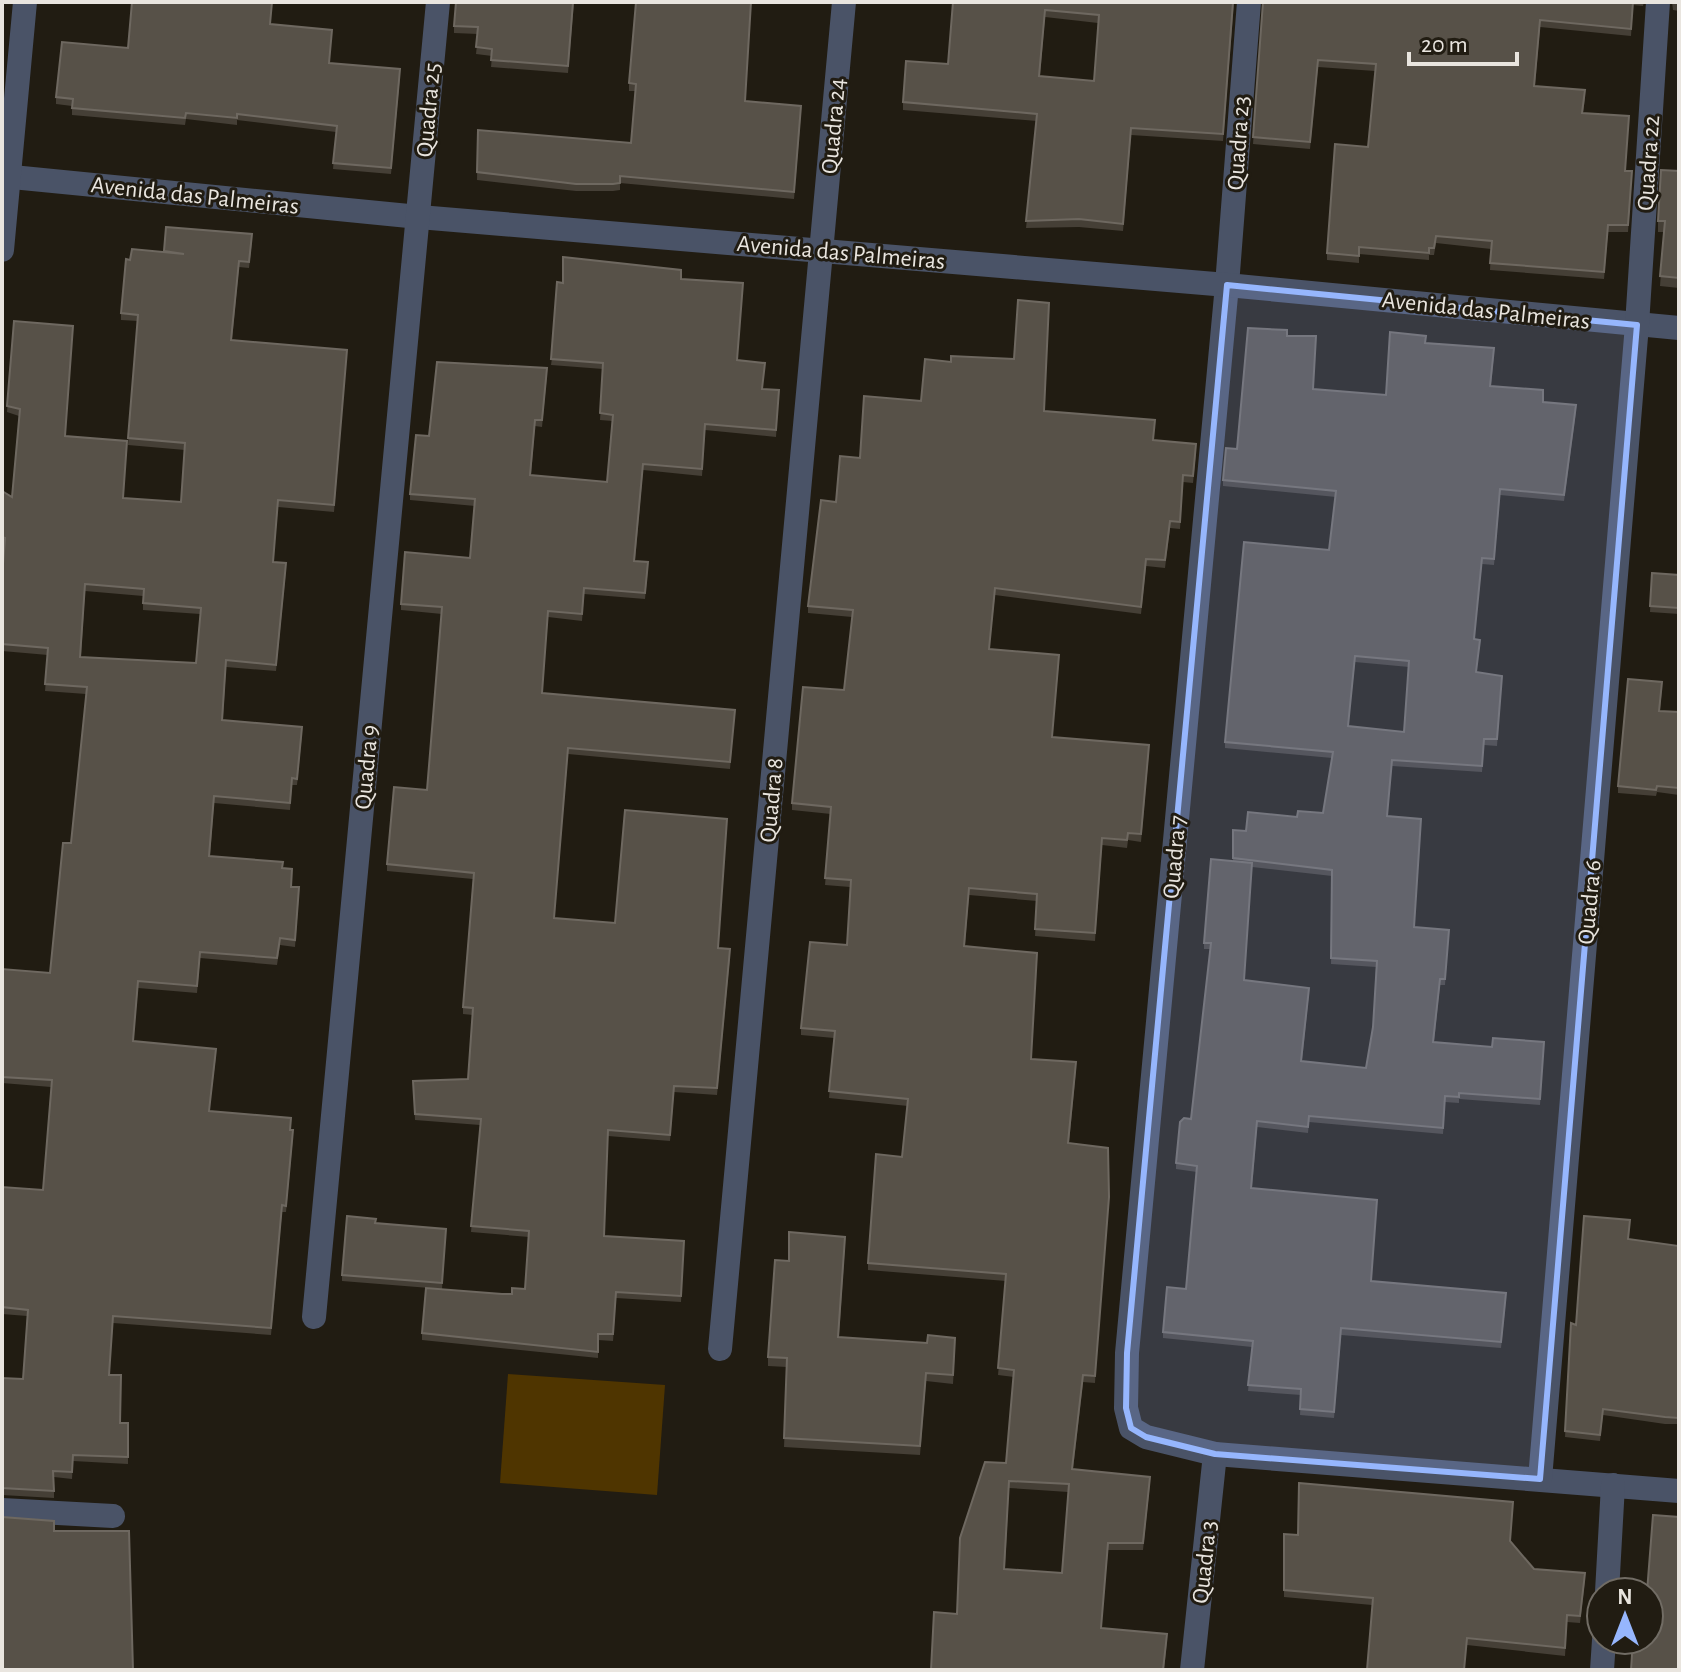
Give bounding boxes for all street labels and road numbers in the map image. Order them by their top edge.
street label: Quadra 25 [413,62,445,158]
street label: Quadra 24 [818,77,850,175]
street label: Quadra 23 [1224,95,1254,191]
street label: Quadra 22 [1634,115,1664,212]
street label: Avenida das Palmeiras [90,173,300,219]
street label: Avenida das Palmeiras [736,232,946,274]
street label: Avenida das Palmeiras [1381,288,1591,334]
street label: Quadra 9 [351,724,383,810]
street label: Quadra 8 [756,757,788,843]
street label: Quadra 7 [1159,814,1191,900]
street label: Quadra 6 [1574,859,1606,945]
street label: Quadra 3 [1189,1519,1221,1605]

